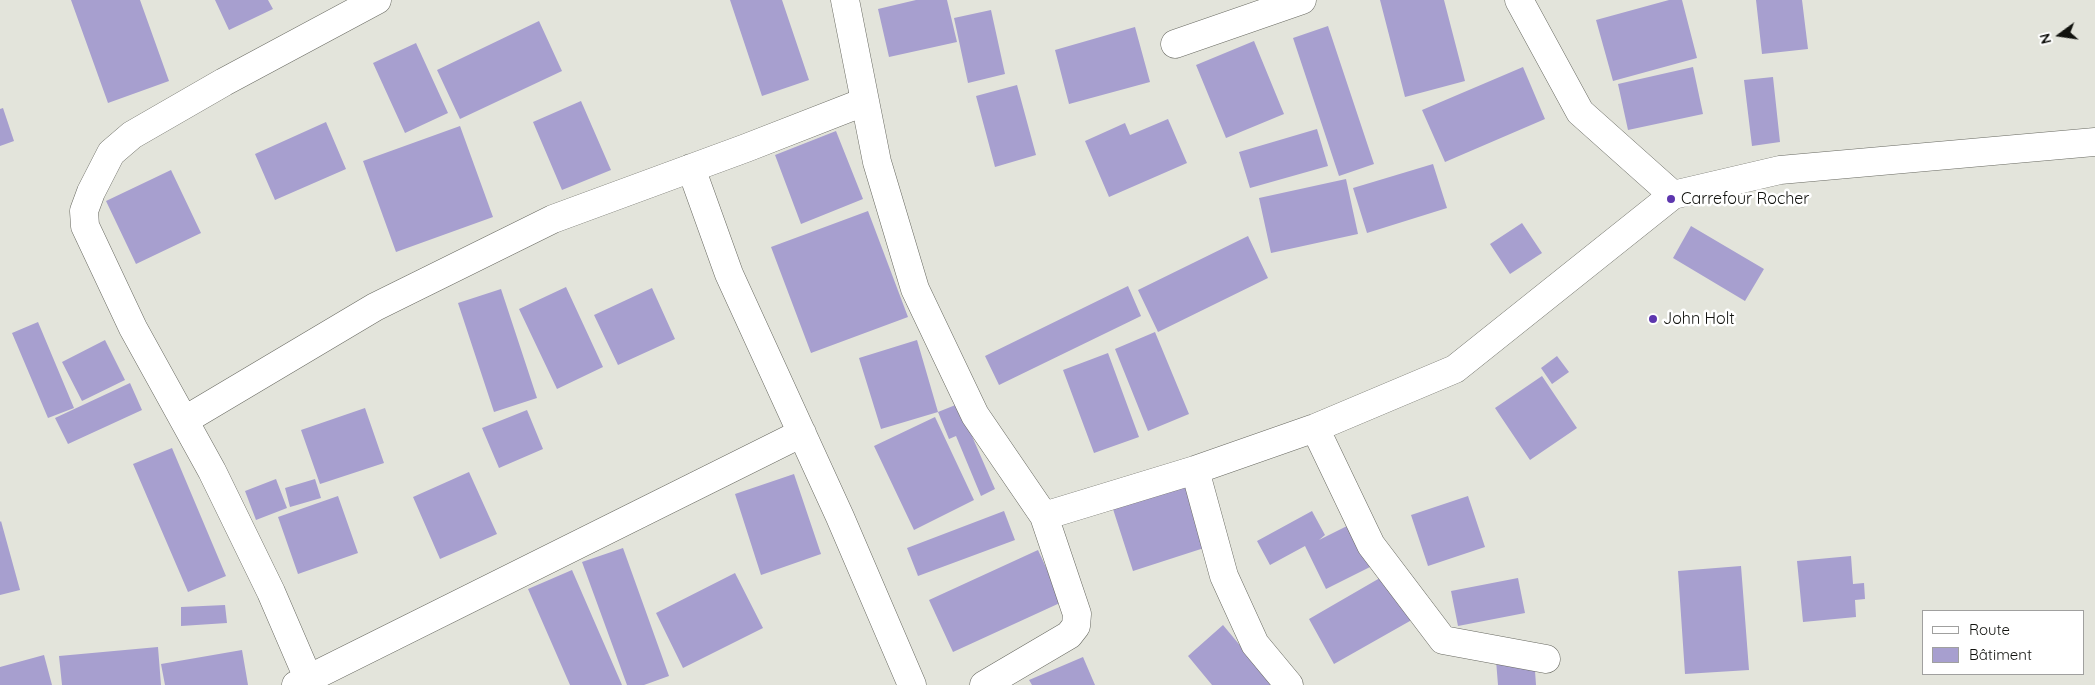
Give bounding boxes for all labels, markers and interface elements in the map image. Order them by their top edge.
north arrow [2035,10,2085,60]
text: N [2035,31,2055,46]
place label: Carrefour Rocher [1681,189,1809,209]
marker: Carrefour Rocher [1665,193,1677,205]
place label: John Holt [1663,309,1735,329]
marker: John Holt [1647,313,1659,325]
legend [1922,610,2085,675]
text: Route [1969,620,2010,639]
text: Bâtiment [1969,645,2032,664]

